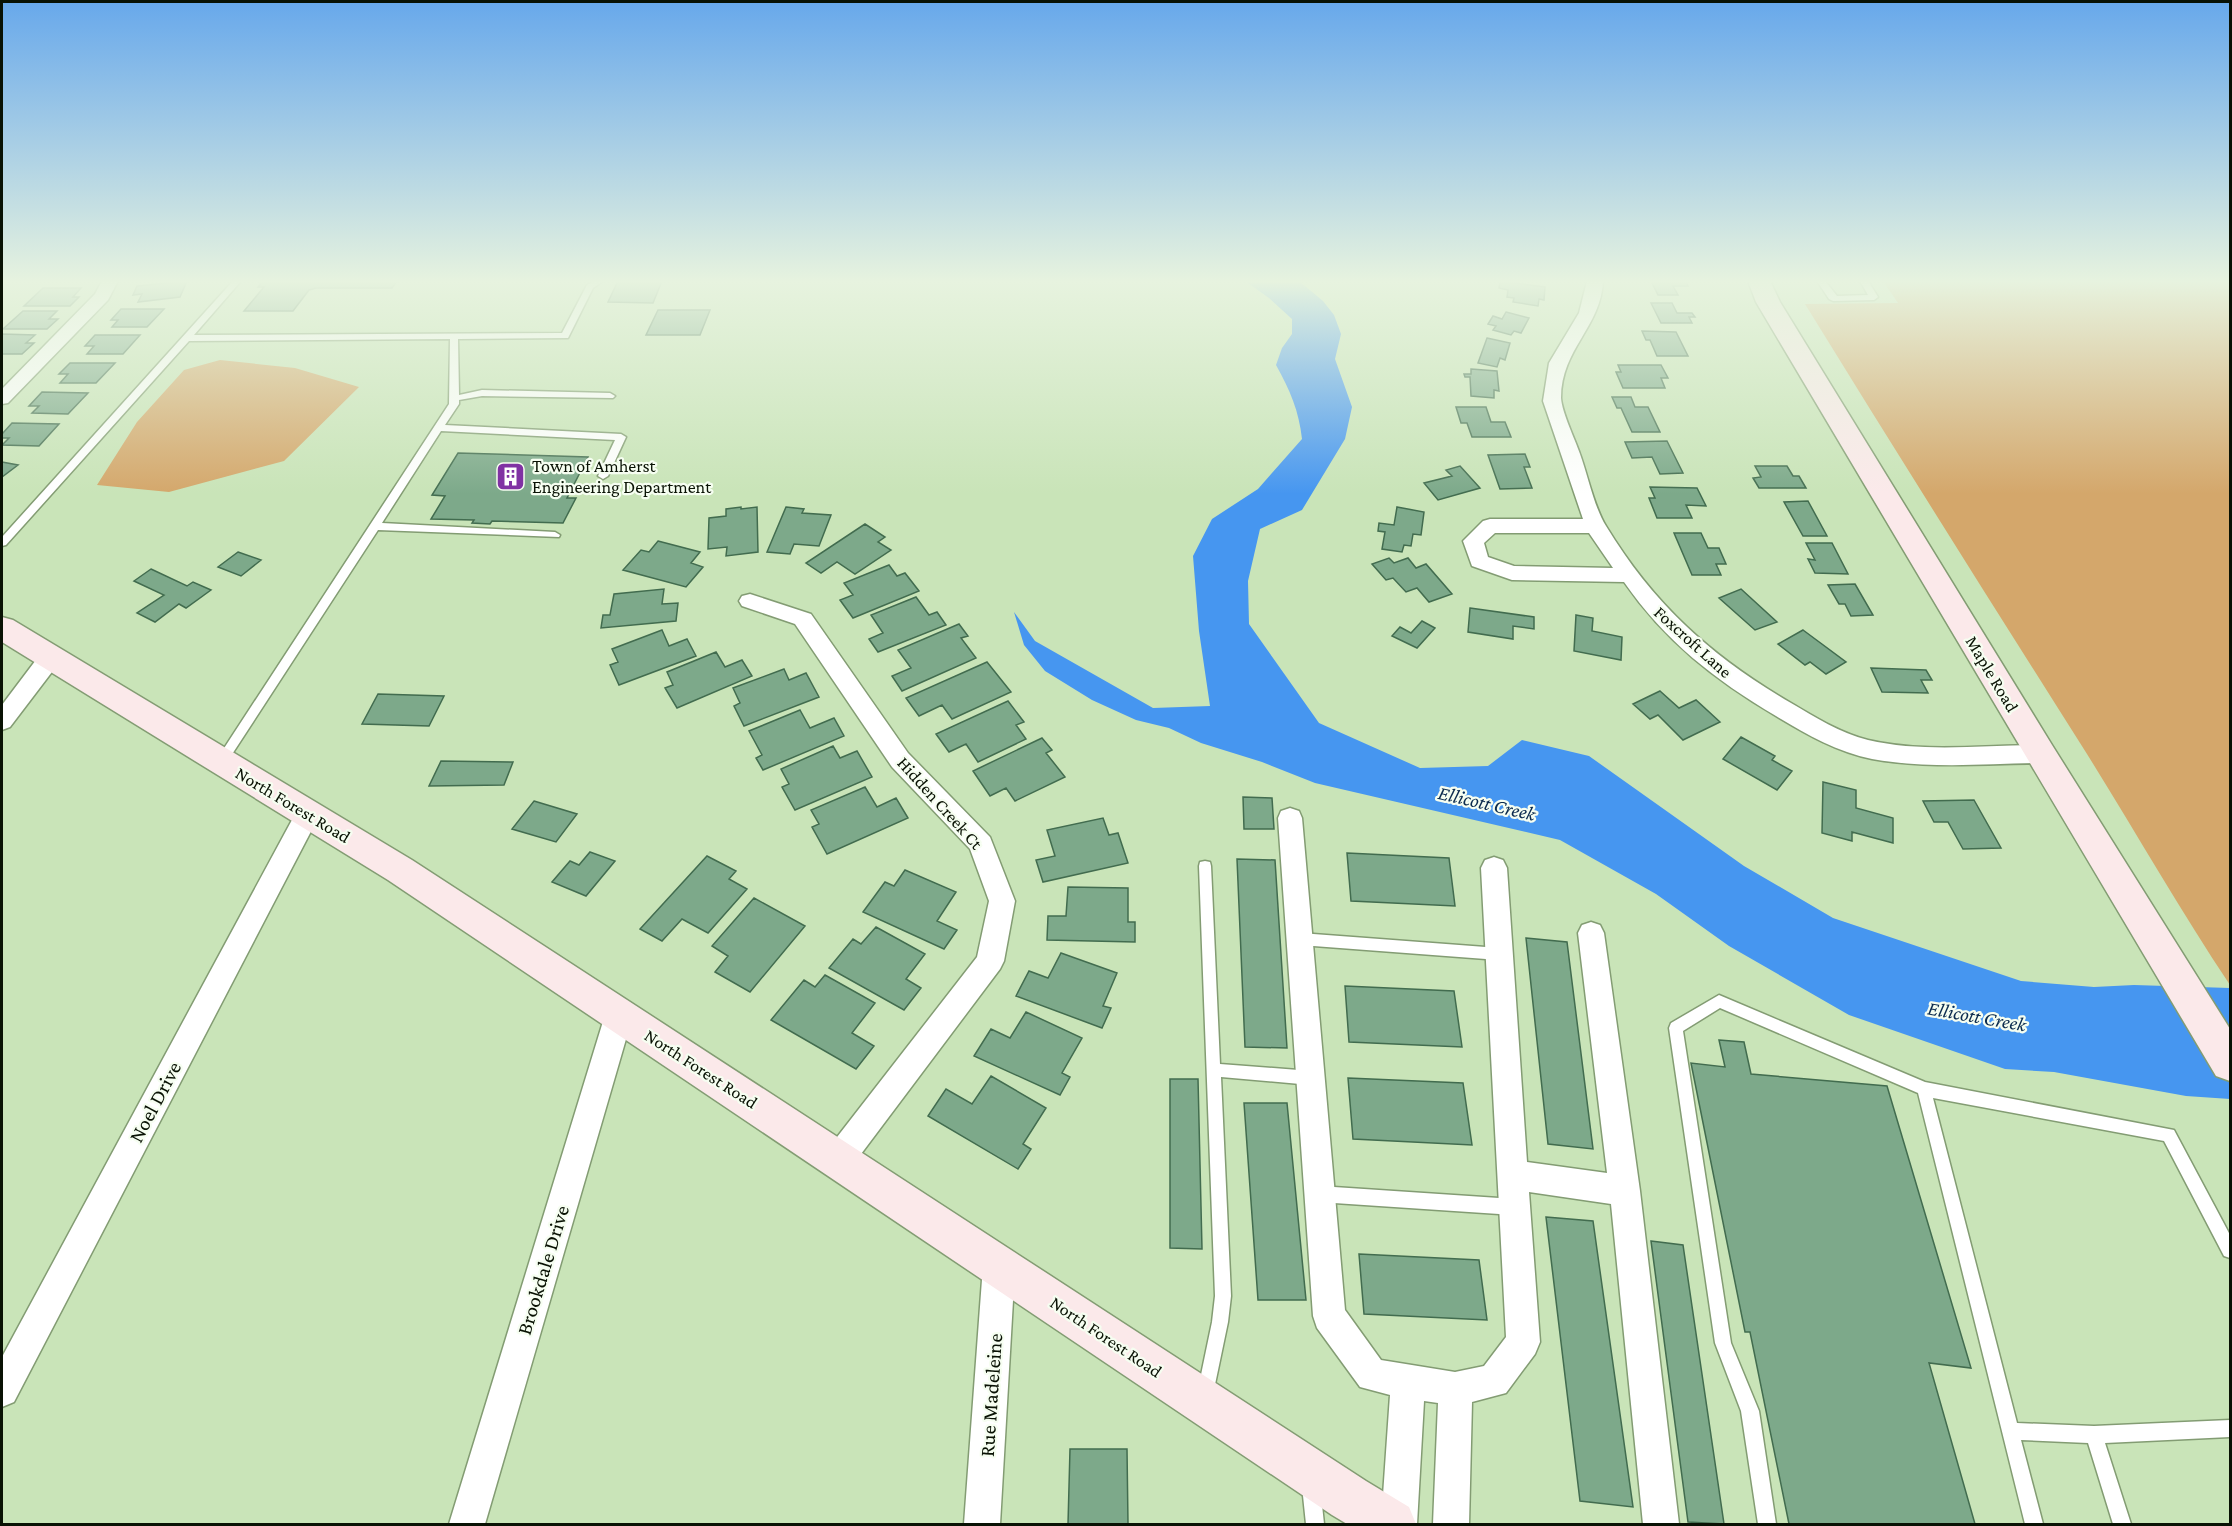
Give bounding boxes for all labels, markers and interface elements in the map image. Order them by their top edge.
place label: Town of Amherst Engineering Department [532,456,712,497]
building icon: Town of Amherst Engineering Department [495,460,527,492]
street label: Foxcroft Lane [1650,602,1736,682]
street label: Maple Road [1961,632,2023,716]
street label: Hidden Creek Ct [893,753,987,854]
street label: North Forest Road [232,763,354,847]
water label: Ellicott Creek [1436,781,1539,825]
water label: Ellicott Creek [1926,997,2029,1036]
street label: North Forest Road [641,1025,762,1113]
street label: Noel Drive [124,1057,186,1147]
street label: Brookdale Drive [512,1202,574,1338]
street label: North Forest Road [1046,1292,1166,1382]
street label: Rue Madeleine [975,1332,1007,1458]

